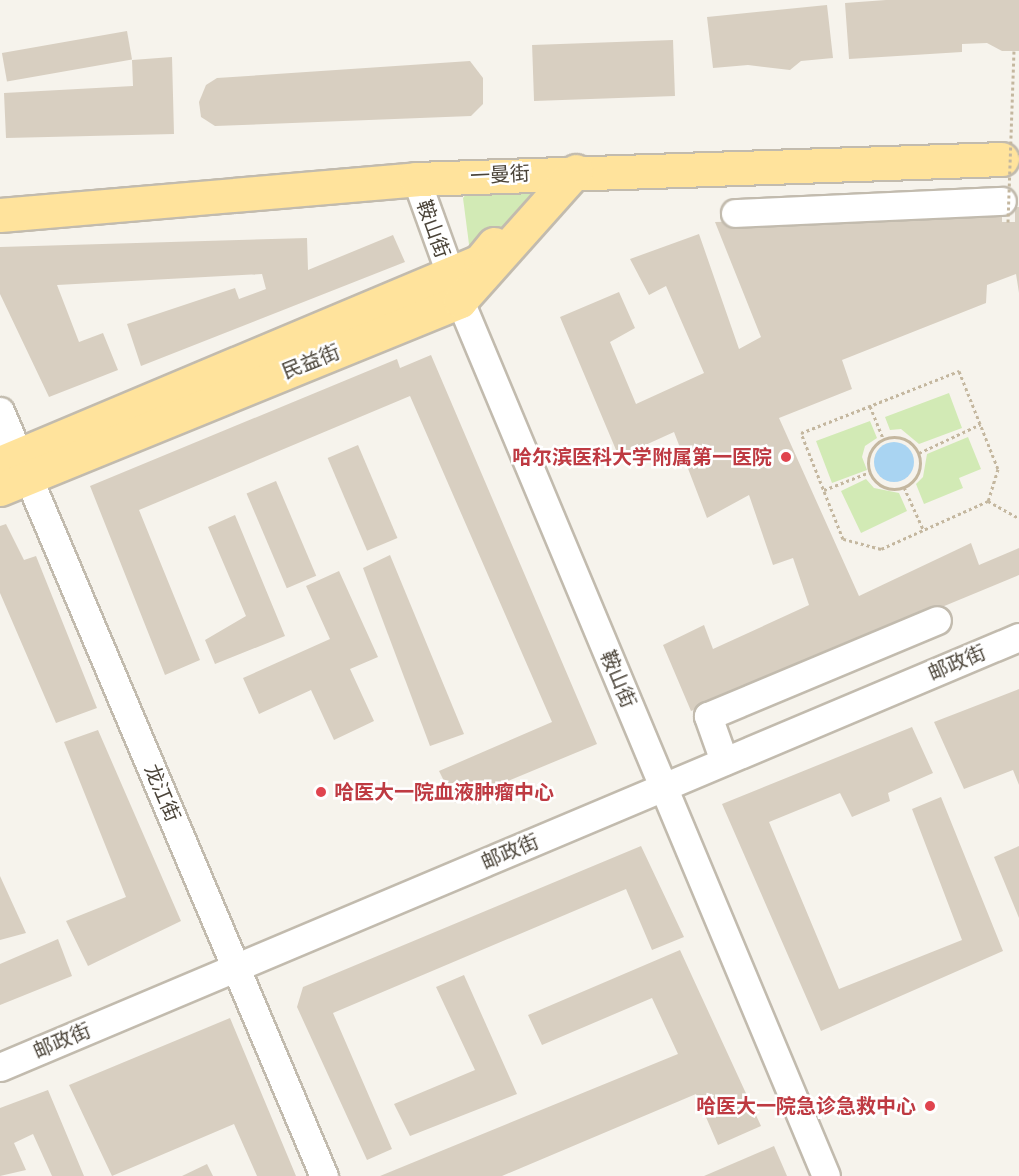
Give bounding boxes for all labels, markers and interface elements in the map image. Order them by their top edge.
street label: 一曼街 [469,161,531,189]
street label: 鞍山街 [411,197,455,261]
street label: 民益街 [279,340,343,384]
place label: 哈尔滨医科大学附属第一医院 [512,445,772,469]
marker: 哈尔滨医科大学附属第一医院 [777,448,795,466]
street label: 邮政街 [925,640,989,686]
street label: 鞍山街 [595,647,641,711]
street label: 龙江街 [139,761,185,825]
place label: 哈医大一院血液肿瘤中心 [334,780,554,804]
marker: 哈医大一院血液肿瘤中心 [312,783,330,801]
street label: 邮政街 [478,829,542,875]
street label: 邮政街 [30,1018,94,1064]
place label: 哈医大一院急诊急救中心 [696,1094,916,1118]
marker: 哈医大一院急诊急救中心 [921,1097,939,1115]

